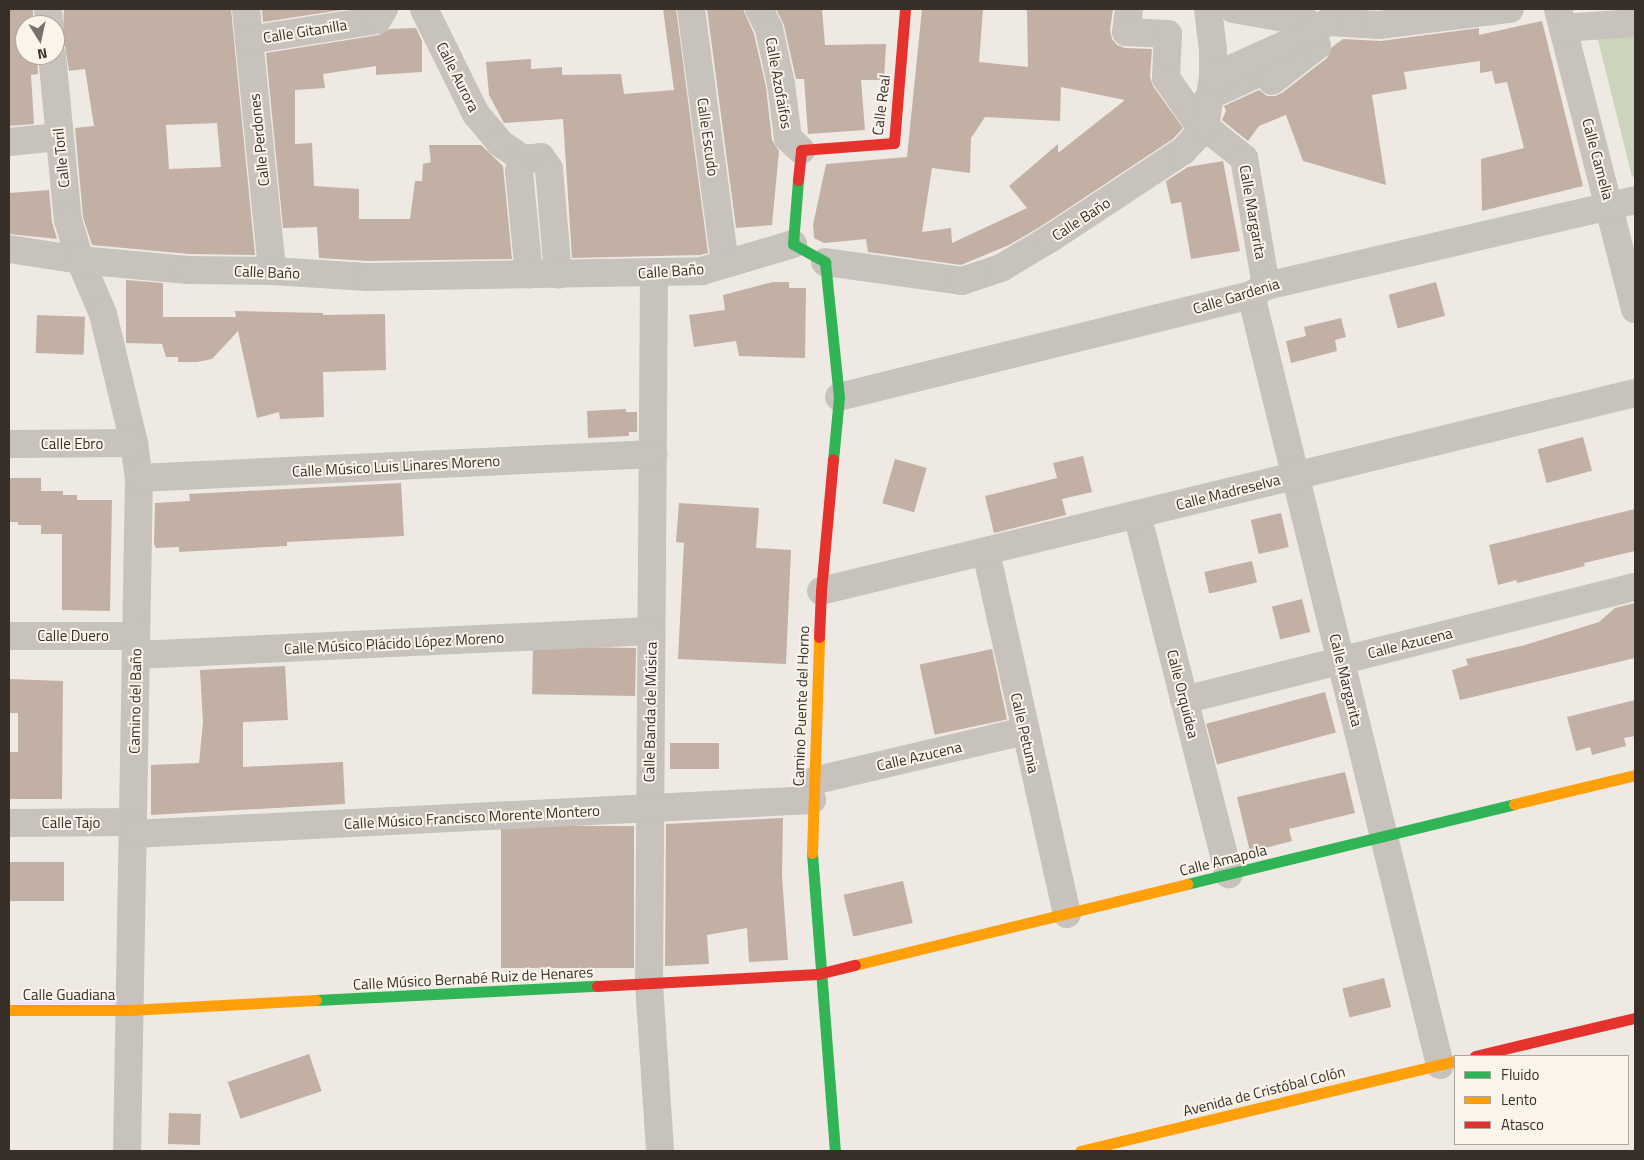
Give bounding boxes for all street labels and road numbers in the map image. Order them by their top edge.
street label: Calle Gitanilla [262,15,348,47]
street label: Calle Azofaifos [762,36,796,130]
street label: Calle Aurora [433,39,483,115]
street label: Calle Real [868,74,894,136]
street label: Calle Perdones [245,93,273,187]
street label: Calle Escudo [694,97,722,177]
street label: Calle Camelia [1578,116,1618,202]
street label: Calle Toril [49,127,73,189]
street label: Calle Margarita [1236,164,1270,260]
street label: Calle Baño [1048,193,1114,245]
street label: Calle Baño [637,260,705,282]
street label: Calle Baño [234,262,300,282]
street label: Calle Gardenia [1191,274,1281,318]
street label: Calle Ebro [41,435,103,453]
street label: Calle Músico Luis Linares Moreno [291,452,501,480]
street label: Calle Madreselva [1174,470,1282,514]
street label: Calle Azucena [1366,624,1454,662]
street label: Camino Puente del Horno [789,625,813,787]
street label: Calle Duero [37,627,109,645]
street label: Calle Músico Plácido López Moreno [283,628,505,658]
street label: Calle Margarita [1326,632,1366,728]
street label: Calle Banda de Música [640,641,660,783]
street label: Camino del Baño [125,648,145,754]
street label: Calle Orquidea [1163,648,1203,740]
street label: Calle Petunia [1007,691,1043,775]
street label: Calle Azucena [875,737,963,775]
street label: Calle Músico Francisco Morente Montero [344,801,600,833]
street label: Calle Tajo [42,814,100,832]
street label: Calle Amapola [1178,840,1268,880]
street label: Calle Músico Bernabé Ruiz de Henares [352,963,594,993]
street label: Calle Guadiana [23,986,115,1004]
street label: Avenida de Cristóbal Colón [1181,1062,1347,1120]

